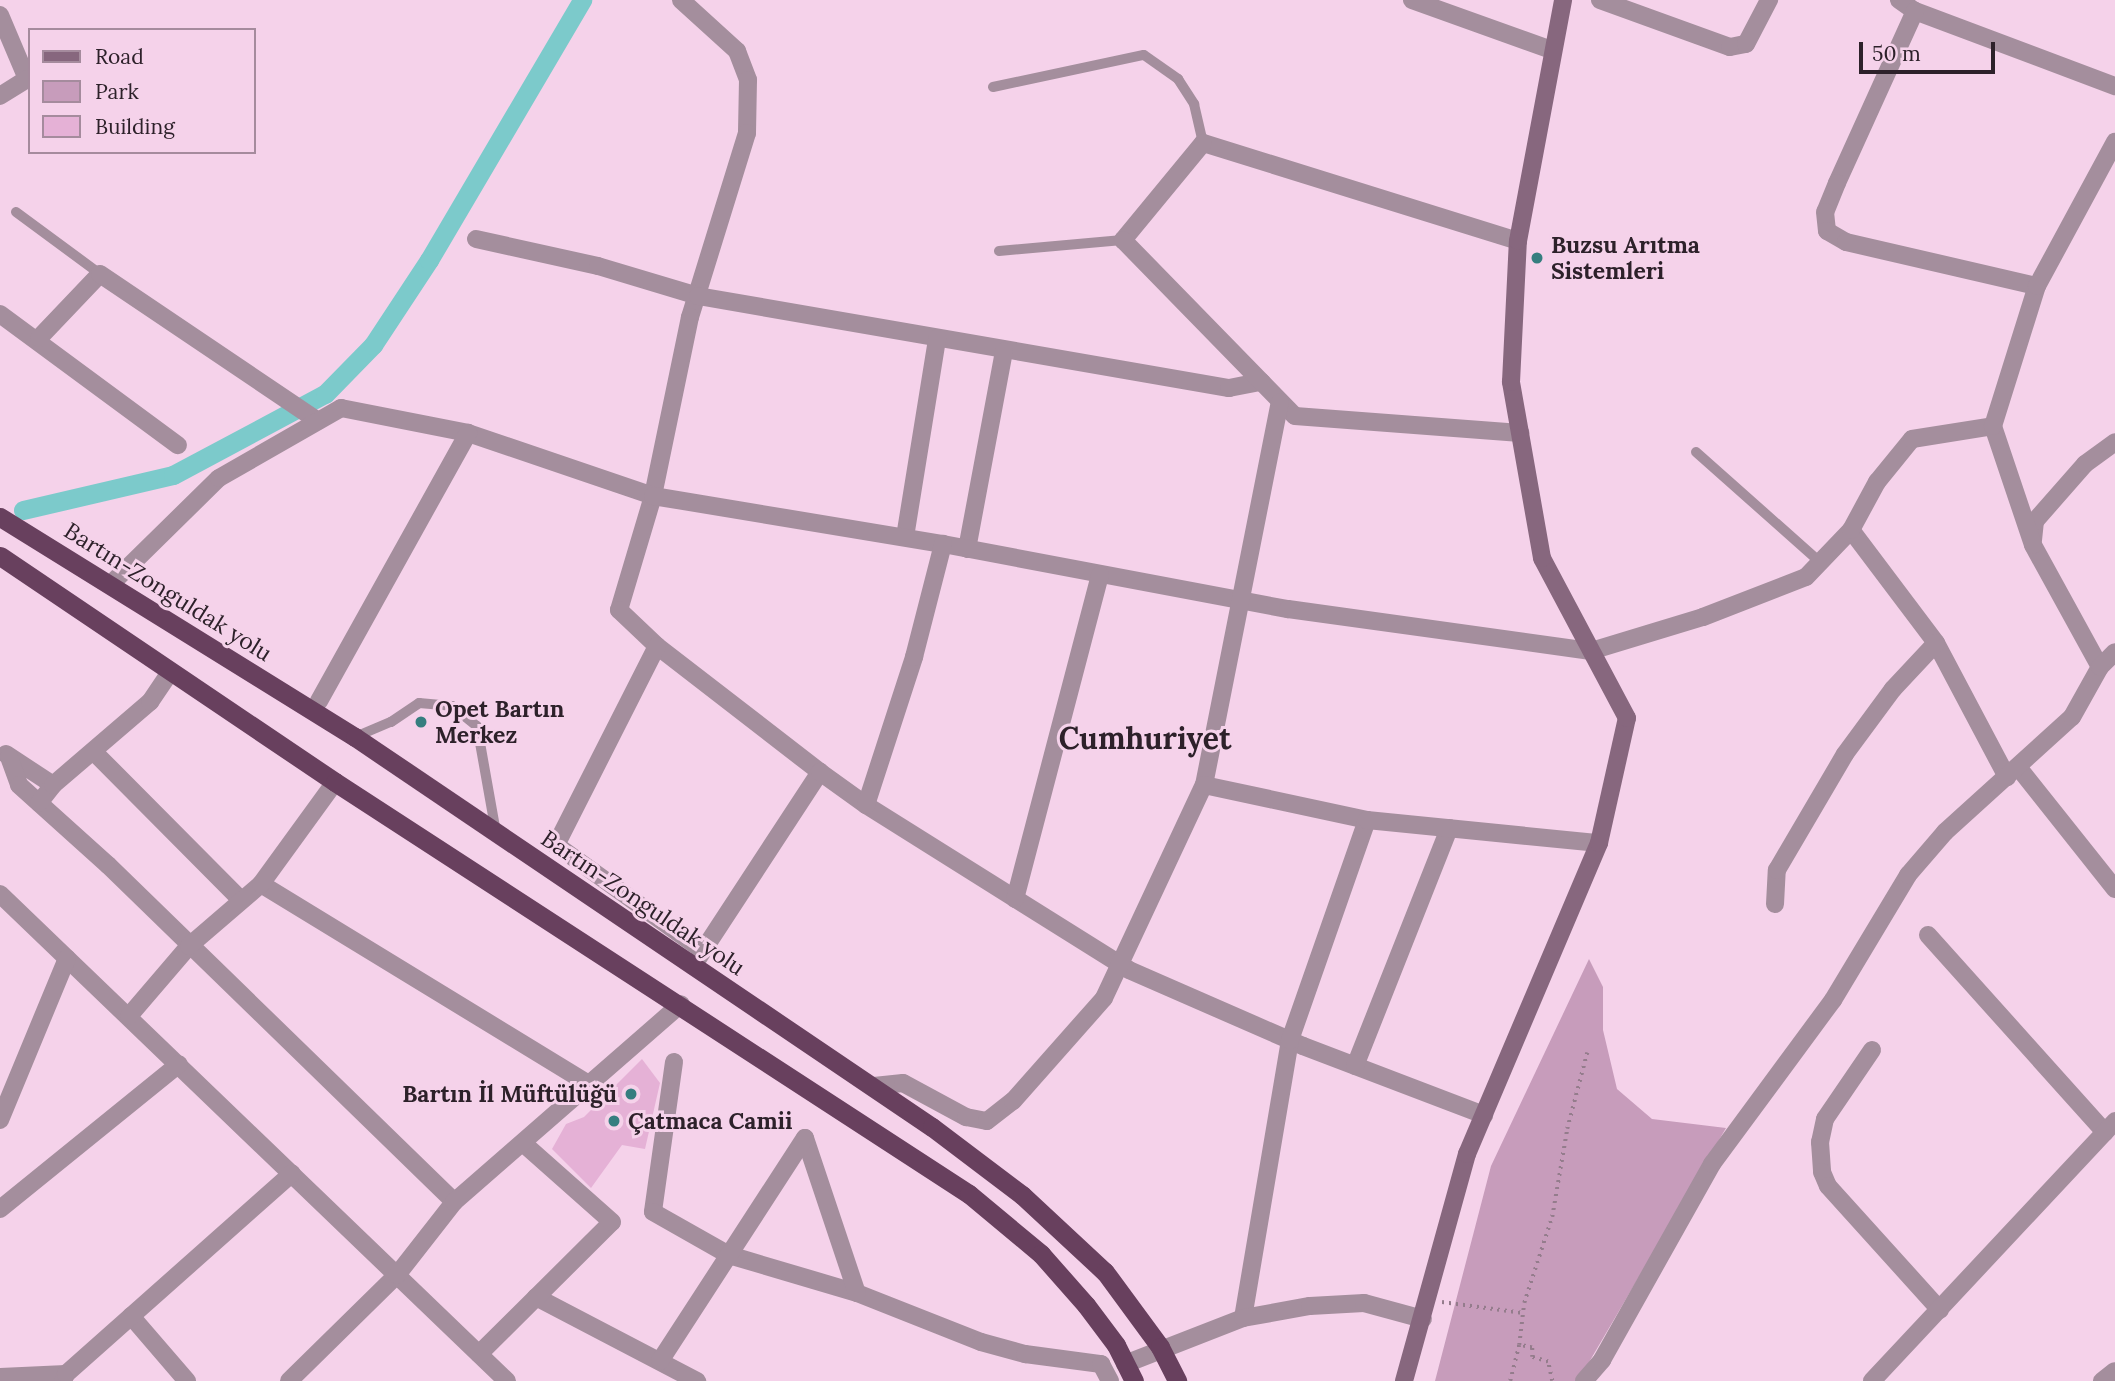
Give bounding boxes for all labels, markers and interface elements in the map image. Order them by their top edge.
legend [28,28,256,154]
scale bar [1863,28,2000,72]
text: 50 m [1872,40,1921,67]
text: Road [95,43,144,70]
text: Park [95,78,139,105]
text: Building [95,113,175,140]
place label: Buzsu Arıtma Sistemleri [1551,231,1700,285]
marker: Buzsu Arıtma Sistemleri [1529,250,1545,266]
street label: Bartın-Zonguldak yolu [59,517,277,667]
place label: Opet Bartın Merkez [435,695,564,749]
marker: Opet Bartın Merkez [413,714,429,730]
district label: Cumhuriyet [1059,720,1231,756]
street label: Bartın-Zonguldak yolu [536,825,750,981]
place label: Bartın İl Müftülüğü [402,1080,617,1108]
marker: Bartın İl Müftülüğü [623,1086,639,1102]
place label: Çatmaca Camii [628,1107,793,1135]
marker: Çatmaca Camii [606,1113,622,1129]

